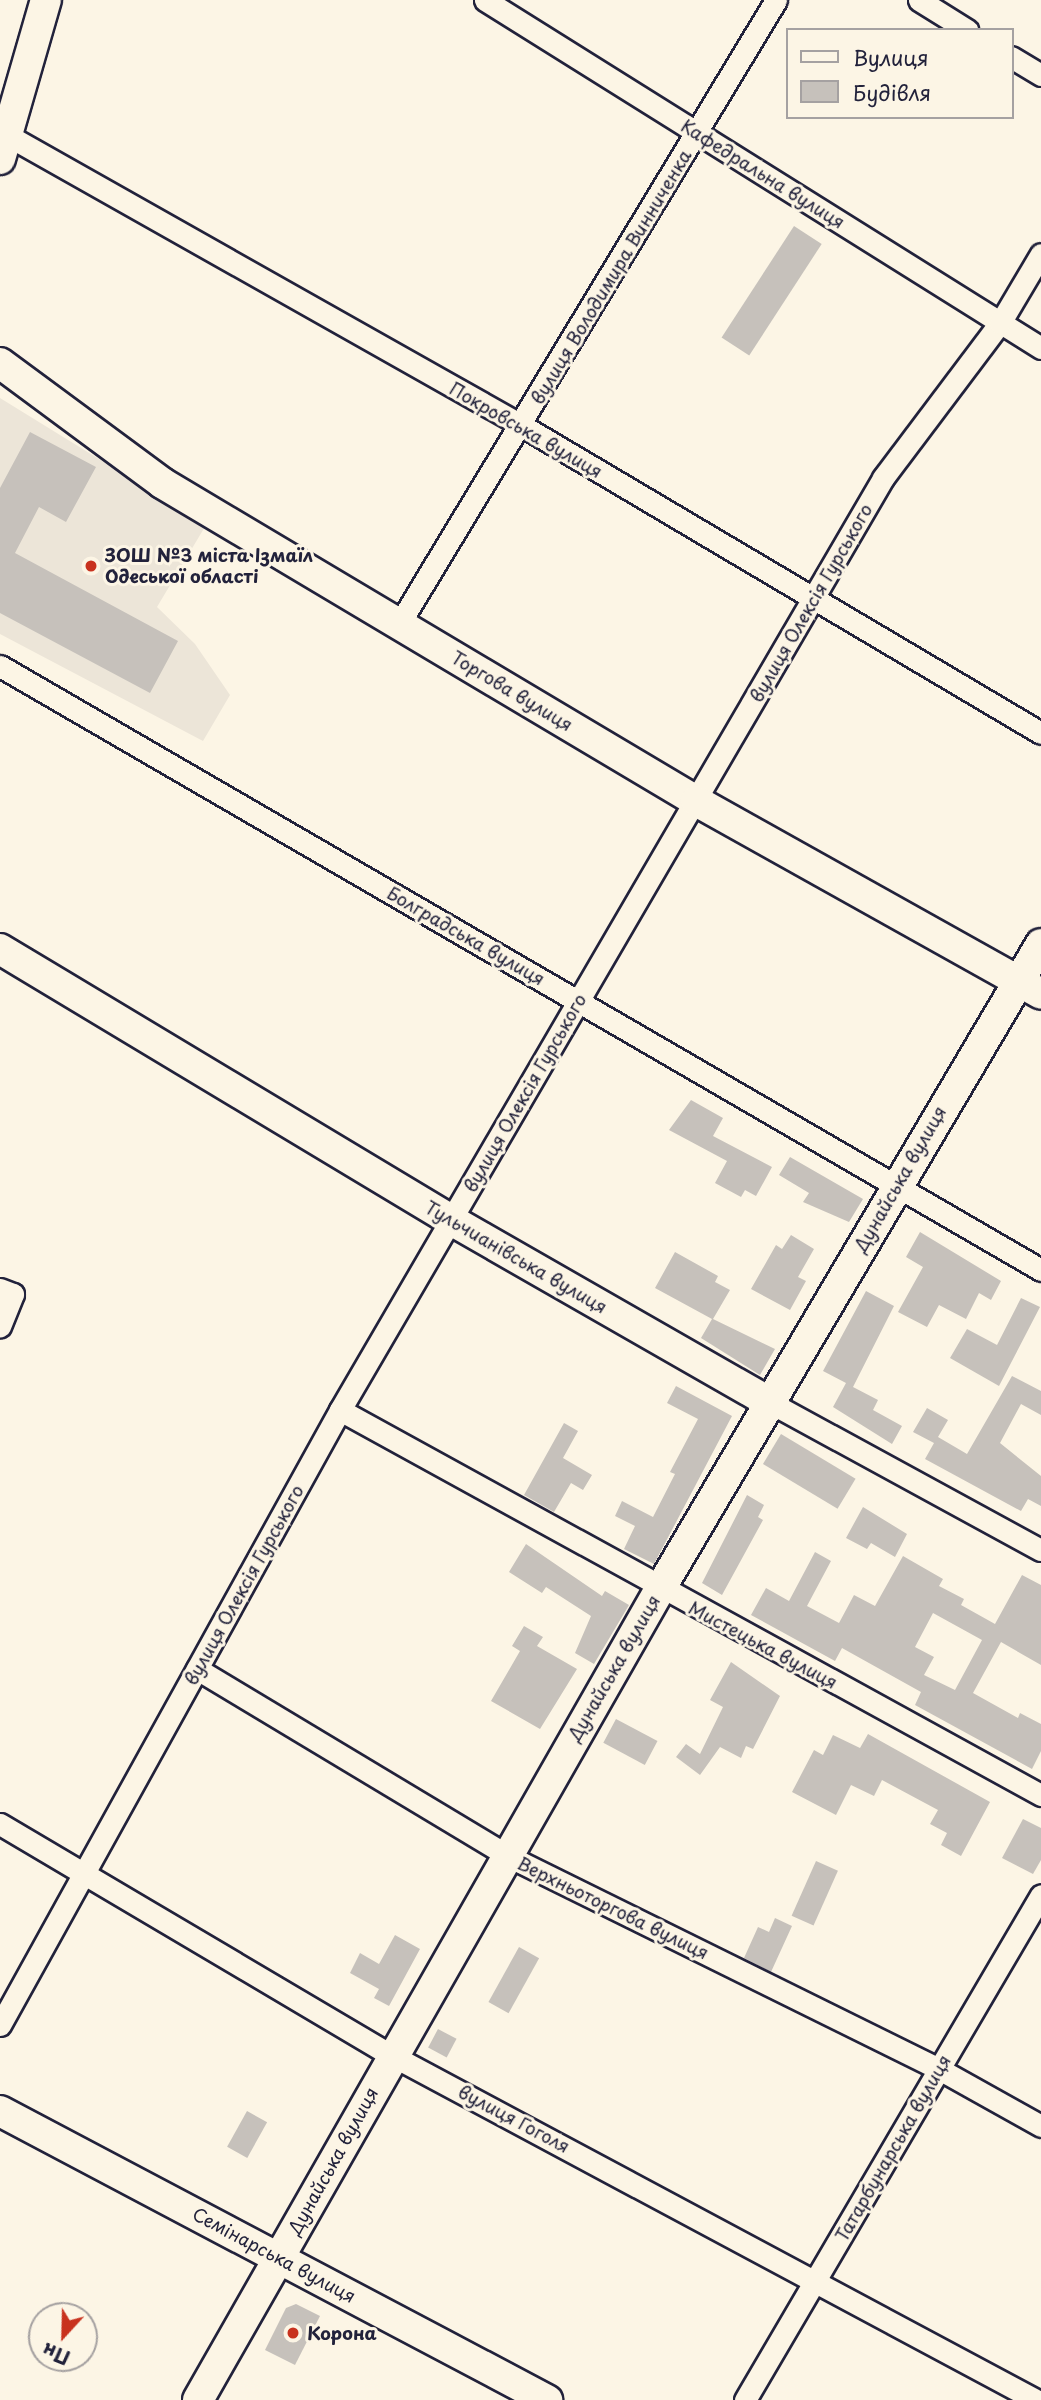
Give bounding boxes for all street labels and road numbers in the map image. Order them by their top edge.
street label: Кафедральна вулиця [677,115,849,233]
street label: вулиця Володимира Винниченка [526,146,696,408]
street label: Покровська вулиця [445,377,607,483]
street label: вулиця Олексія Гурського [745,500,877,706]
street label: Торгова вулиця [447,646,577,736]
street label: Болградська вулиця [383,882,549,990]
street label: вулиця Олексія Гурського [459,990,591,1196]
street label: Дунайська вулиця [849,1102,951,1256]
street label: Тульчианівська вулиця [421,1196,611,1318]
street label: вулиця Олексія Гурського [180,1481,308,1689]
street label: Дунайська вулиця [563,1591,665,1745]
street label: Мистецька вулиця [685,1596,841,1694]
street label: Верхньоторгова вулиця [514,1852,712,1964]
street label: Татарбунарська вулиця [831,2051,955,2245]
street label: вулиця Гоголя [454,2080,574,2158]
street label: Дунайська вулиця [283,2083,383,2239]
street label: Семінарська вулиця [188,2203,360,2307]

